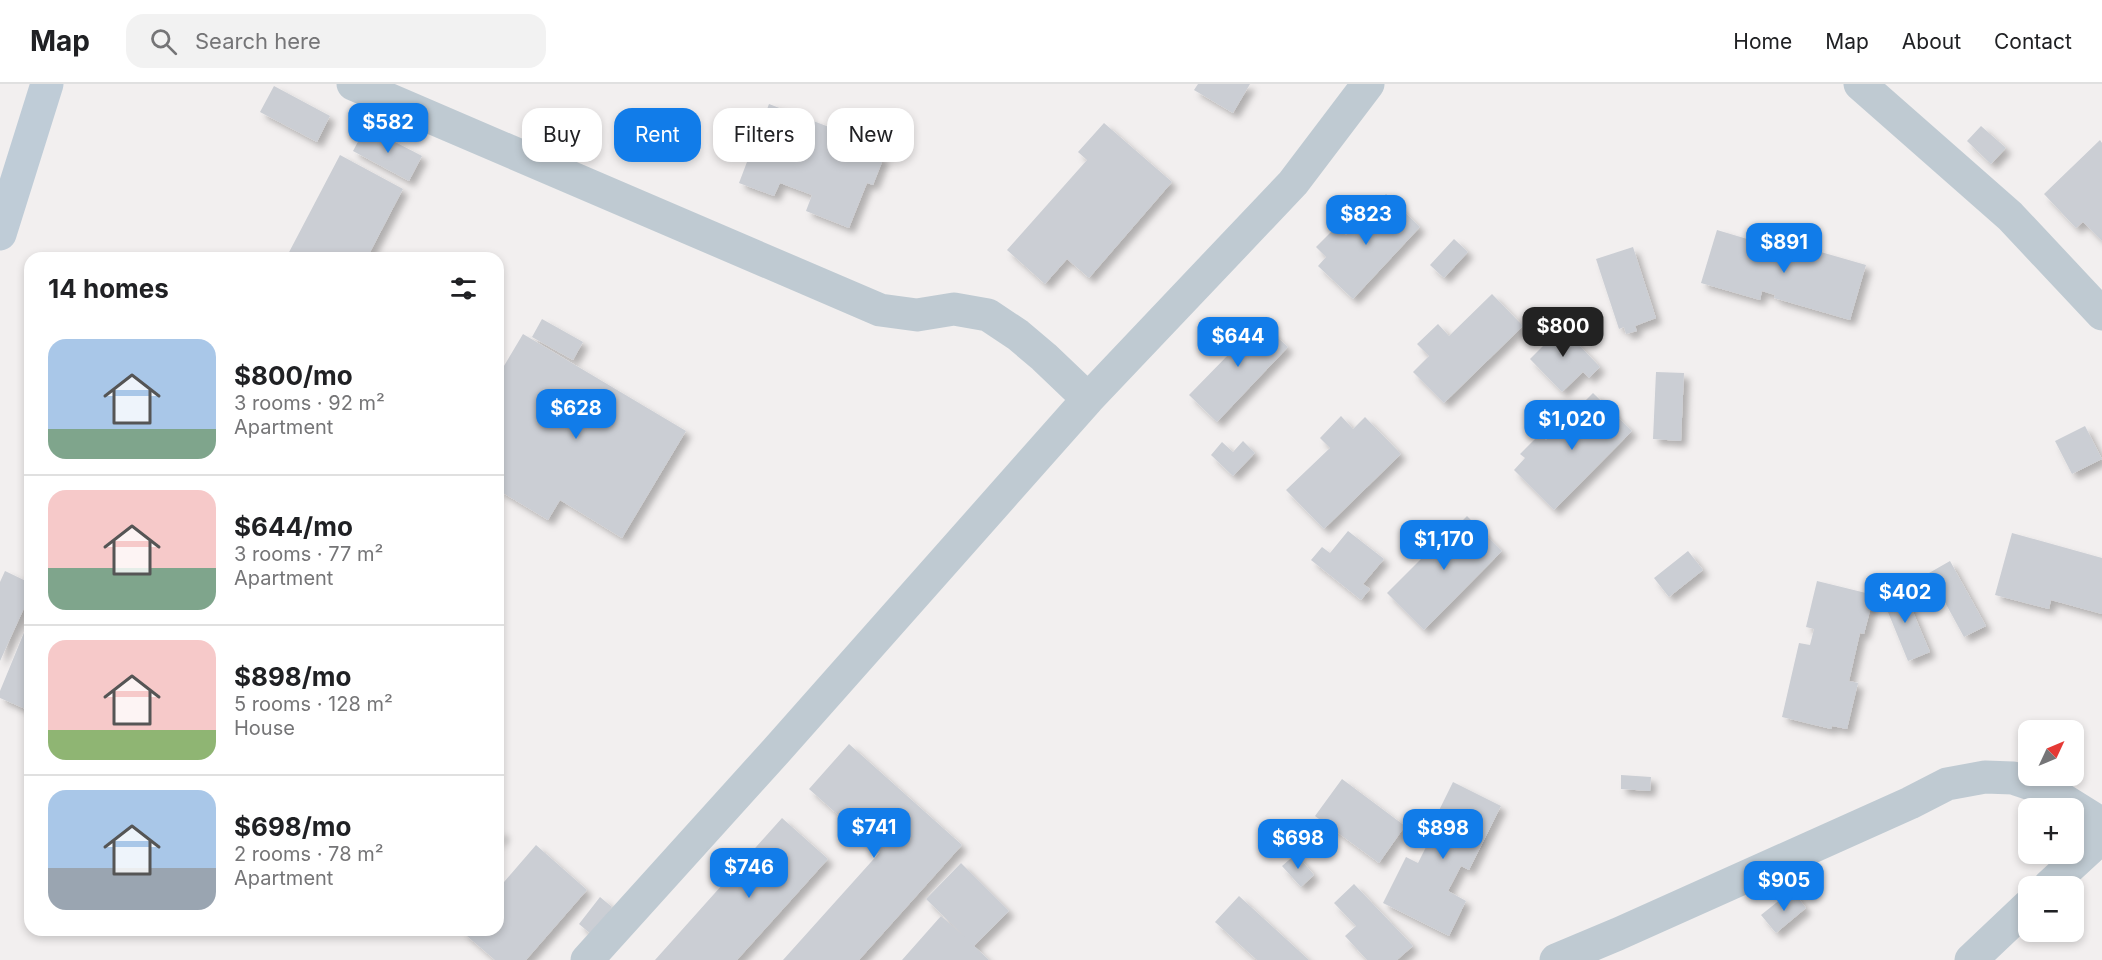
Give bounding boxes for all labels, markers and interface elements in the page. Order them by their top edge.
search box [126,14,546,68]
text: Map [30,24,90,58]
icon: search [147,25,180,58]
text: Search here [195,28,321,54]
text: Home [1733,29,1792,54]
text: Map [1825,29,1869,54]
text: About [1902,29,1961,54]
text: Contact [1994,29,2072,54]
pin: $582 [352,103,424,154]
chip: Buy [522,108,602,162]
chip: Rent [614,108,701,162]
chip: Filters [713,108,815,162]
chip: New [827,108,914,162]
text: $582 [362,110,414,134]
pin: $823 [1330,195,1402,246]
text: $823 [1340,202,1392,226]
pin: $891 [1748,223,1820,274]
text: $891 [1760,230,1808,254]
icon: filters [447,272,480,305]
text: 14 homes [48,273,169,304]
pin: $800 [1527,307,1599,358]
text: $800 [1536,314,1590,338]
pin: $644 [1202,317,1274,368]
text: $644 [1211,324,1265,348]
text: $800/mo [234,360,353,391]
icon: home [96,363,168,435]
pin: $628 [540,389,612,440]
text: 3 rooms · 92 m² [234,391,385,415]
text: $628 [550,396,602,420]
pin: $1,020 [1523,400,1621,451]
text: $1,020 [1538,407,1606,431]
text: Apartment [234,415,333,439]
text: $644/mo [234,511,353,542]
icon: home [96,514,168,586]
pin: $1,170 [1395,520,1493,571]
text: $1,170 [1414,527,1474,551]
text: 3 rooms · 77 m² [234,542,383,566]
text: Apartment [234,566,333,590]
pin: $402 [1869,573,1941,624]
text: $402 [1879,580,1931,604]
text: $898/mo [234,661,352,692]
icon: home [96,664,168,736]
text: 5 rooms · 128 m² [234,692,393,716]
text: House [234,716,295,740]
north arrow [2018,720,2084,786]
map controls [2018,720,2084,942]
button: + [2018,798,2084,864]
pin: $741 [838,808,910,859]
pin: $898 [1407,809,1479,860]
text: $698/mo [234,811,351,842]
icon: home [96,814,168,886]
text: $741 [852,815,896,839]
text: $898 [1417,816,1469,840]
pin: $698 [1262,819,1334,870]
text: $698 [1272,826,1324,850]
text: 2 rooms · 78 m² [234,842,383,866]
pin: $746 [713,848,785,899]
text: $746 [724,855,774,879]
pin: $905 [1748,861,1820,912]
text: Apartment [234,866,333,890]
text: $905 [1758,868,1810,892]
button: − [2018,876,2084,942]

